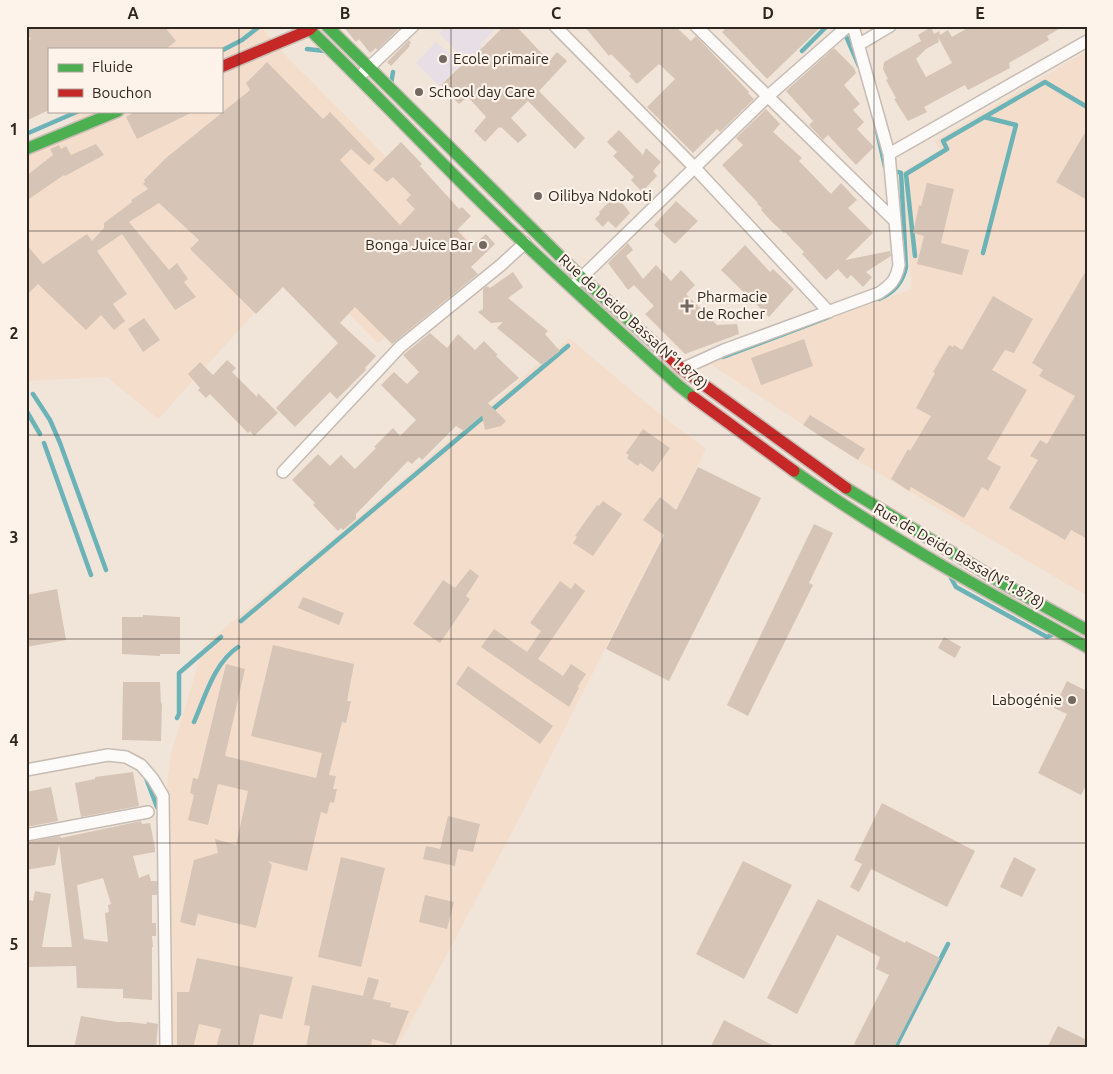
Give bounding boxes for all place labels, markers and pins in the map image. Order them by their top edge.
place label: Ecole primaire [453,50,549,67]
marker: Ecole primaire [437,53,449,65]
place label: School day Care [429,83,535,100]
marker: School day Care [413,86,425,98]
place label: Oilibya Ndokoti [548,187,652,204]
marker: Oilibya Ndokoti [532,190,544,202]
place label: Bonga Juice Bar [365,236,473,253]
marker: Bonga Juice Bar [477,239,489,251]
place label: Pharmacie de Rocher [697,288,768,322]
marker: Pharmacie de Rocher [681,300,693,312]
place label: Labogénie [992,691,1062,708]
marker: Labogénie [1066,694,1078,706]

